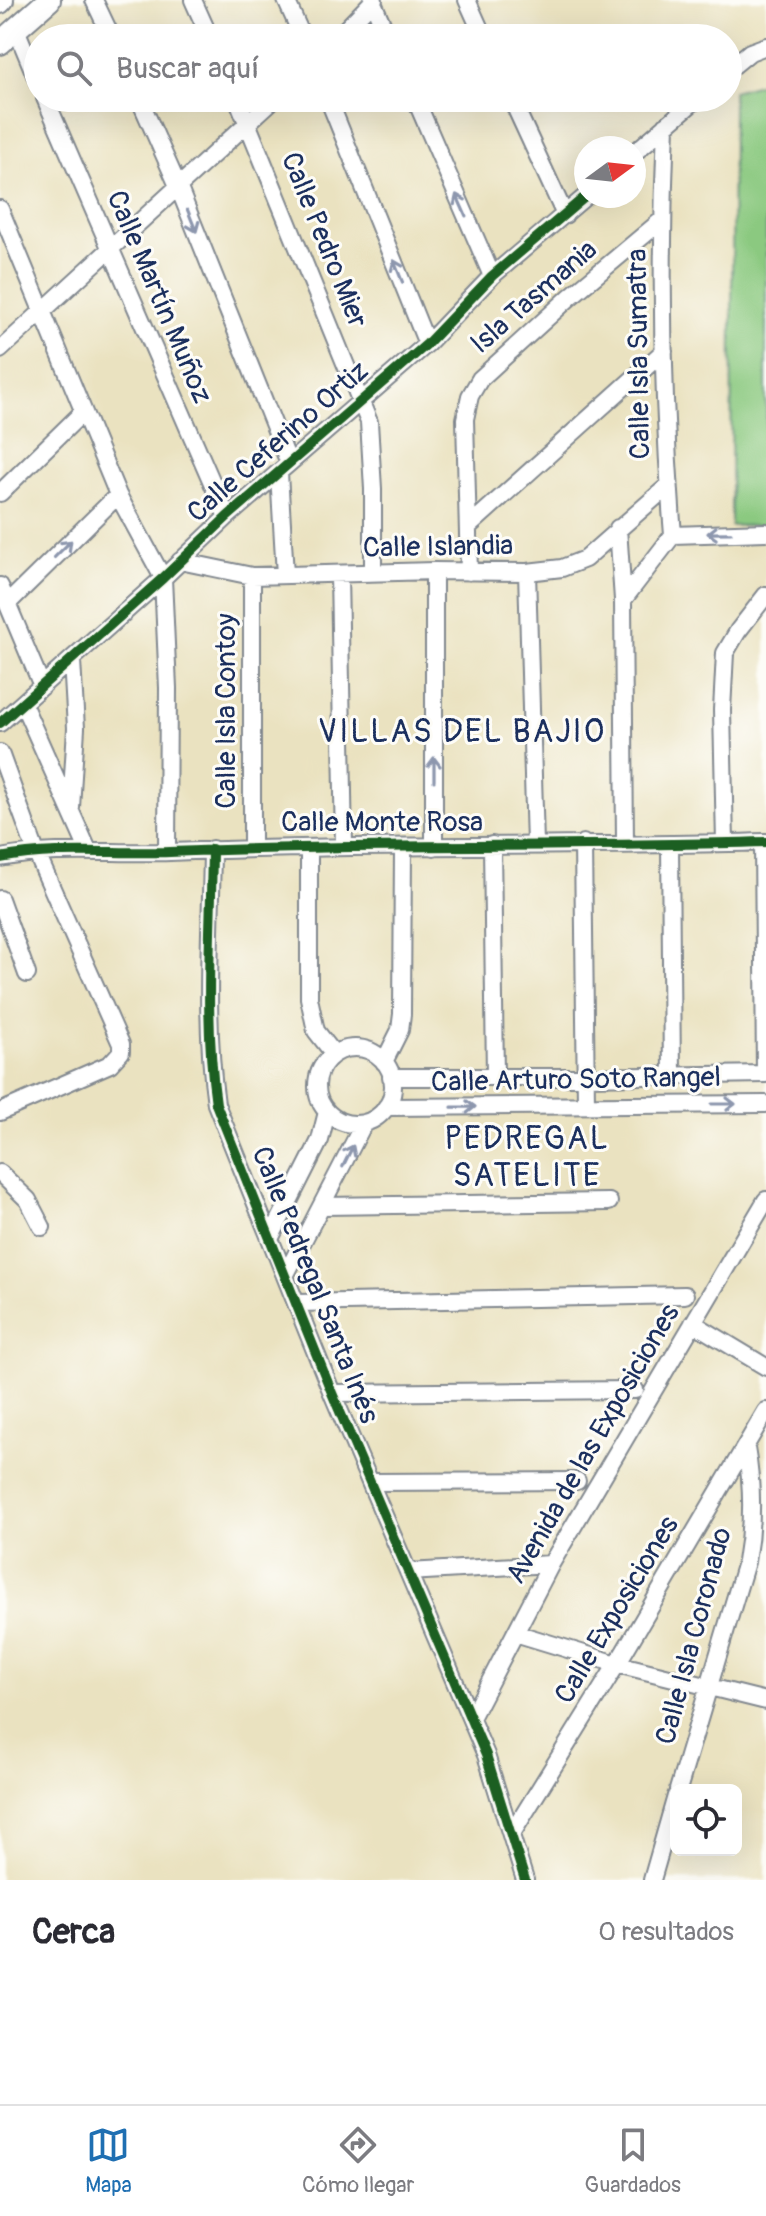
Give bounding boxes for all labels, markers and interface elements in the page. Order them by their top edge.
search box [24,24,742,112]
icon: search [52,46,96,90]
text: Buscar aquí [116,50,259,87]
north arrow [574,136,646,208]
street label: Calle Pedro Mier [273,147,375,333]
street label: Calle Martín Muñoz [98,185,220,409]
one-way arrow [453,193,468,218]
one-way arrow [186,208,200,233]
street label: Isla Tasmania [463,232,605,362]
street label: Calle Isla Sumatra [620,248,658,460]
one-way arrow [390,259,404,284]
street label: Calle Ceferino Ortiz [180,354,376,530]
one-way arrow [706,526,733,541]
street label: Calle Islandia [363,528,513,566]
one-way arrow [53,540,72,559]
street label: Calle Isla Contoy [209,613,244,809]
district label: VILLAS DEL BAJIO [318,712,606,752]
one-way arrow [426,756,442,783]
street label: Calle Monte Rosa [281,805,483,840]
street label: Calle Arturo Soto Rangel [431,1060,721,1100]
one-way arrow [710,1096,737,1112]
one-way arrow [450,1099,477,1114]
district label: PEDREGAL SATELITE [444,1119,610,1196]
street label: Calle Pedregal Santa Inés [243,1142,387,1429]
one-way arrow [341,1144,356,1168]
street label: Avenida de las Exposiciones [499,1297,688,1590]
street label: Calle Exposiciones [547,1509,687,1710]
street label: Calle Isla Coronado [648,1524,740,1748]
map controls [670,1784,742,1856]
button: locate [670,1784,742,1856]
text: Cerca [32,1911,115,1954]
text: 0 resultados [598,1916,734,1948]
tab: Mapa [85,2123,132,2199]
tab: Cómo llegar [302,2123,414,2199]
tab: Guardados [585,2123,681,2199]

